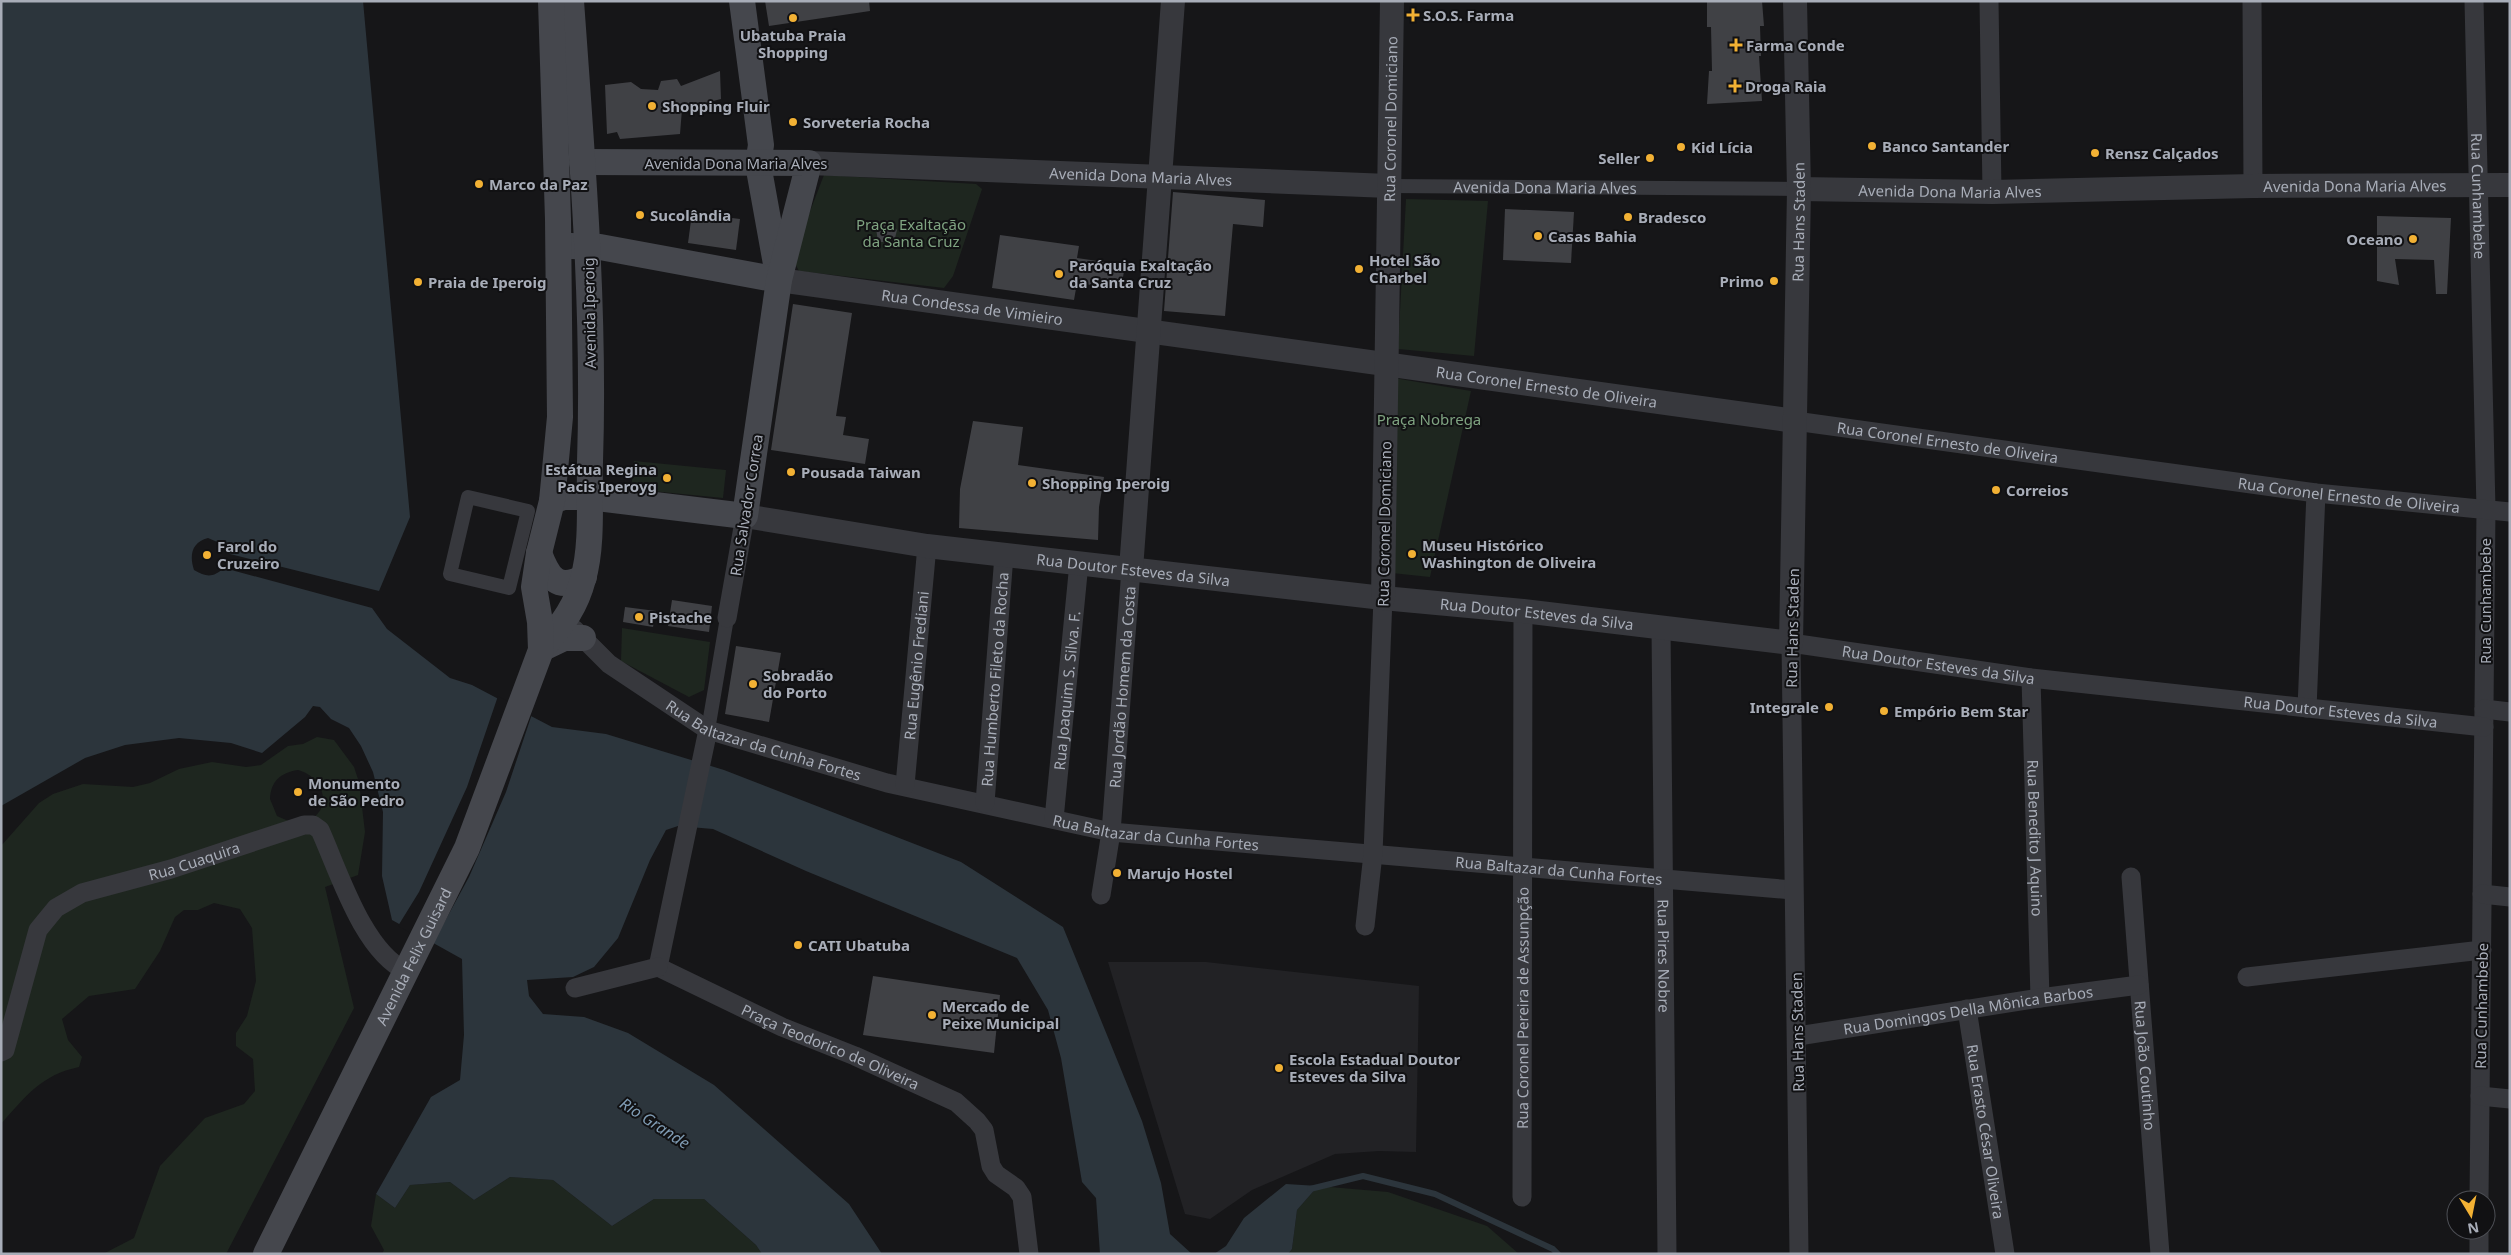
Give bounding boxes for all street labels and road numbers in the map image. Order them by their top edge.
street label: Rua Coronel Domiciano [1379,36,1401,202]
street label: Rua Cunhambebe [2467,133,2490,259]
street label: Avenida Dona Maria Alves [644,153,828,173]
street label: Rua Hans Staden [1787,162,1809,282]
street label: Avenida Dona Maria Alves [1049,163,1233,190]
street label: Avenida Dona Maria Alves [2263,175,2447,196]
street label: Avenida Dona Maria Alves [1453,176,1637,198]
street label: Avenida Dona Maria Alves [1858,180,2042,202]
street label: Avenida Iperoig [578,257,600,369]
street label: Rua Condessa de Vimieiro [880,284,1064,329]
street label: Rua Coronel Ernesto de Oliveira [1435,361,1659,412]
street label: Rua Coronel Ernesto de Oliveira [1836,417,2060,467]
street label: Rua Salvador Correa [725,433,767,577]
street label: Rua Coronel Domiciano [1373,441,1395,607]
street label: Rua Coronel Ernesto de Oliveira [2237,472,2461,517]
street label: Rua Cunhambebe [2475,538,2495,664]
street label: Rua Doutor Esteves da Silva [1035,549,1231,590]
street label: Rua Hans Staden [1781,568,1803,688]
street label: Rua Humberto Fileto da Rocha [976,571,1013,787]
street label: Rua Jordão Homem da Costa [1104,585,1140,789]
street label: Rua Eugênio Frediani [899,590,933,741]
street label: Rua Doutor Esteves da Silva [1439,593,1635,634]
street label: Rua Joaquim S. Silva. F. [1049,610,1084,771]
street label: Rua Doutor Esteves da Silva [1841,641,2036,688]
street label: Rua Doutor Esteves da Silva [2243,691,2439,732]
street label: Rua Baltazar da Cunha Fortes [662,695,864,785]
street label: Rua Benedito J Aquino [2023,759,2048,917]
street label: Rua Baltazar da Cunha Fortes [1051,810,1260,855]
street label: Rua Cuaquira [146,837,242,885]
street label: Rua Baltazar da Cunha Fortes [1455,851,1663,889]
street label: Avenida Felix Guisard [371,884,456,1029]
street label: Rua Coronel Pereira de Assunpção [1512,887,1533,1129]
street label: Rua Pires Nobre [1654,899,1675,1013]
street label: Rua Cunhambebe [2470,943,2492,1069]
street label: Rua Hans Staden [1786,972,1808,1092]
street label: Rua Domingos Della Mônica Barbos [1842,981,2094,1039]
street label: Praça Teodorico de Oliveira [738,999,922,1094]
street label: Rua João Coutinho [2131,1000,2160,1131]
street label: Rua Erasto César Oliveira [1963,1043,2009,1220]

